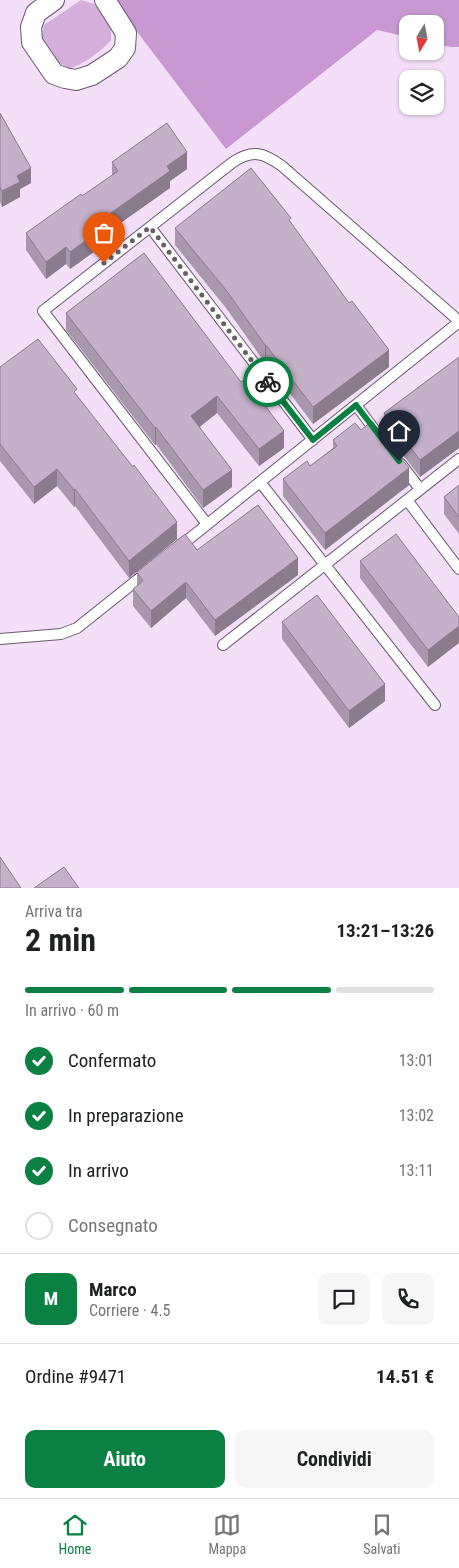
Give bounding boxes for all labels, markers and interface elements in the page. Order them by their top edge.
north arrow [399,15,444,60]
map controls [399,15,444,115]
button: layers [399,70,444,115]
pin [83,212,125,263]
icon: bag [90,219,118,247]
courier [243,357,293,407]
icon: bike [254,368,282,396]
pin [378,410,420,461]
icon: home [385,417,413,445]
text: Arriva tra [25,902,83,921]
text: 13:21–13:26 [336,919,434,942]
text: 2 min [25,921,96,959]
text: In arrivo · 60 m [25,1001,119,1020]
icon: check [25,1047,53,1075]
text: Confermato [68,1049,156,1072]
text: 13:01 [399,1051,434,1070]
icon: check [25,1102,53,1130]
text: In preparazione [68,1104,184,1127]
text: 13:02 [399,1106,434,1125]
icon: check [25,1157,53,1185]
text: In arrivo [68,1159,129,1182]
text: 13:11 [399,1161,434,1180]
text: Consegnato [68,1214,158,1237]
button: chat [318,1273,370,1325]
button: phone [382,1273,434,1325]
text: Marco [89,1278,137,1301]
text: M [44,1287,58,1310]
text: Corriere · 4.5 [89,1301,171,1320]
text: Ordine #9471 [25,1365,126,1388]
text: 14.51 € [376,1365,434,1388]
button: Aiuto [25,1430,225,1488]
button: Condividi [235,1430,434,1488]
tab: Home [59,1511,91,1557]
tab: Mappa [208,1511,246,1557]
tab: Salvati [363,1511,400,1557]

